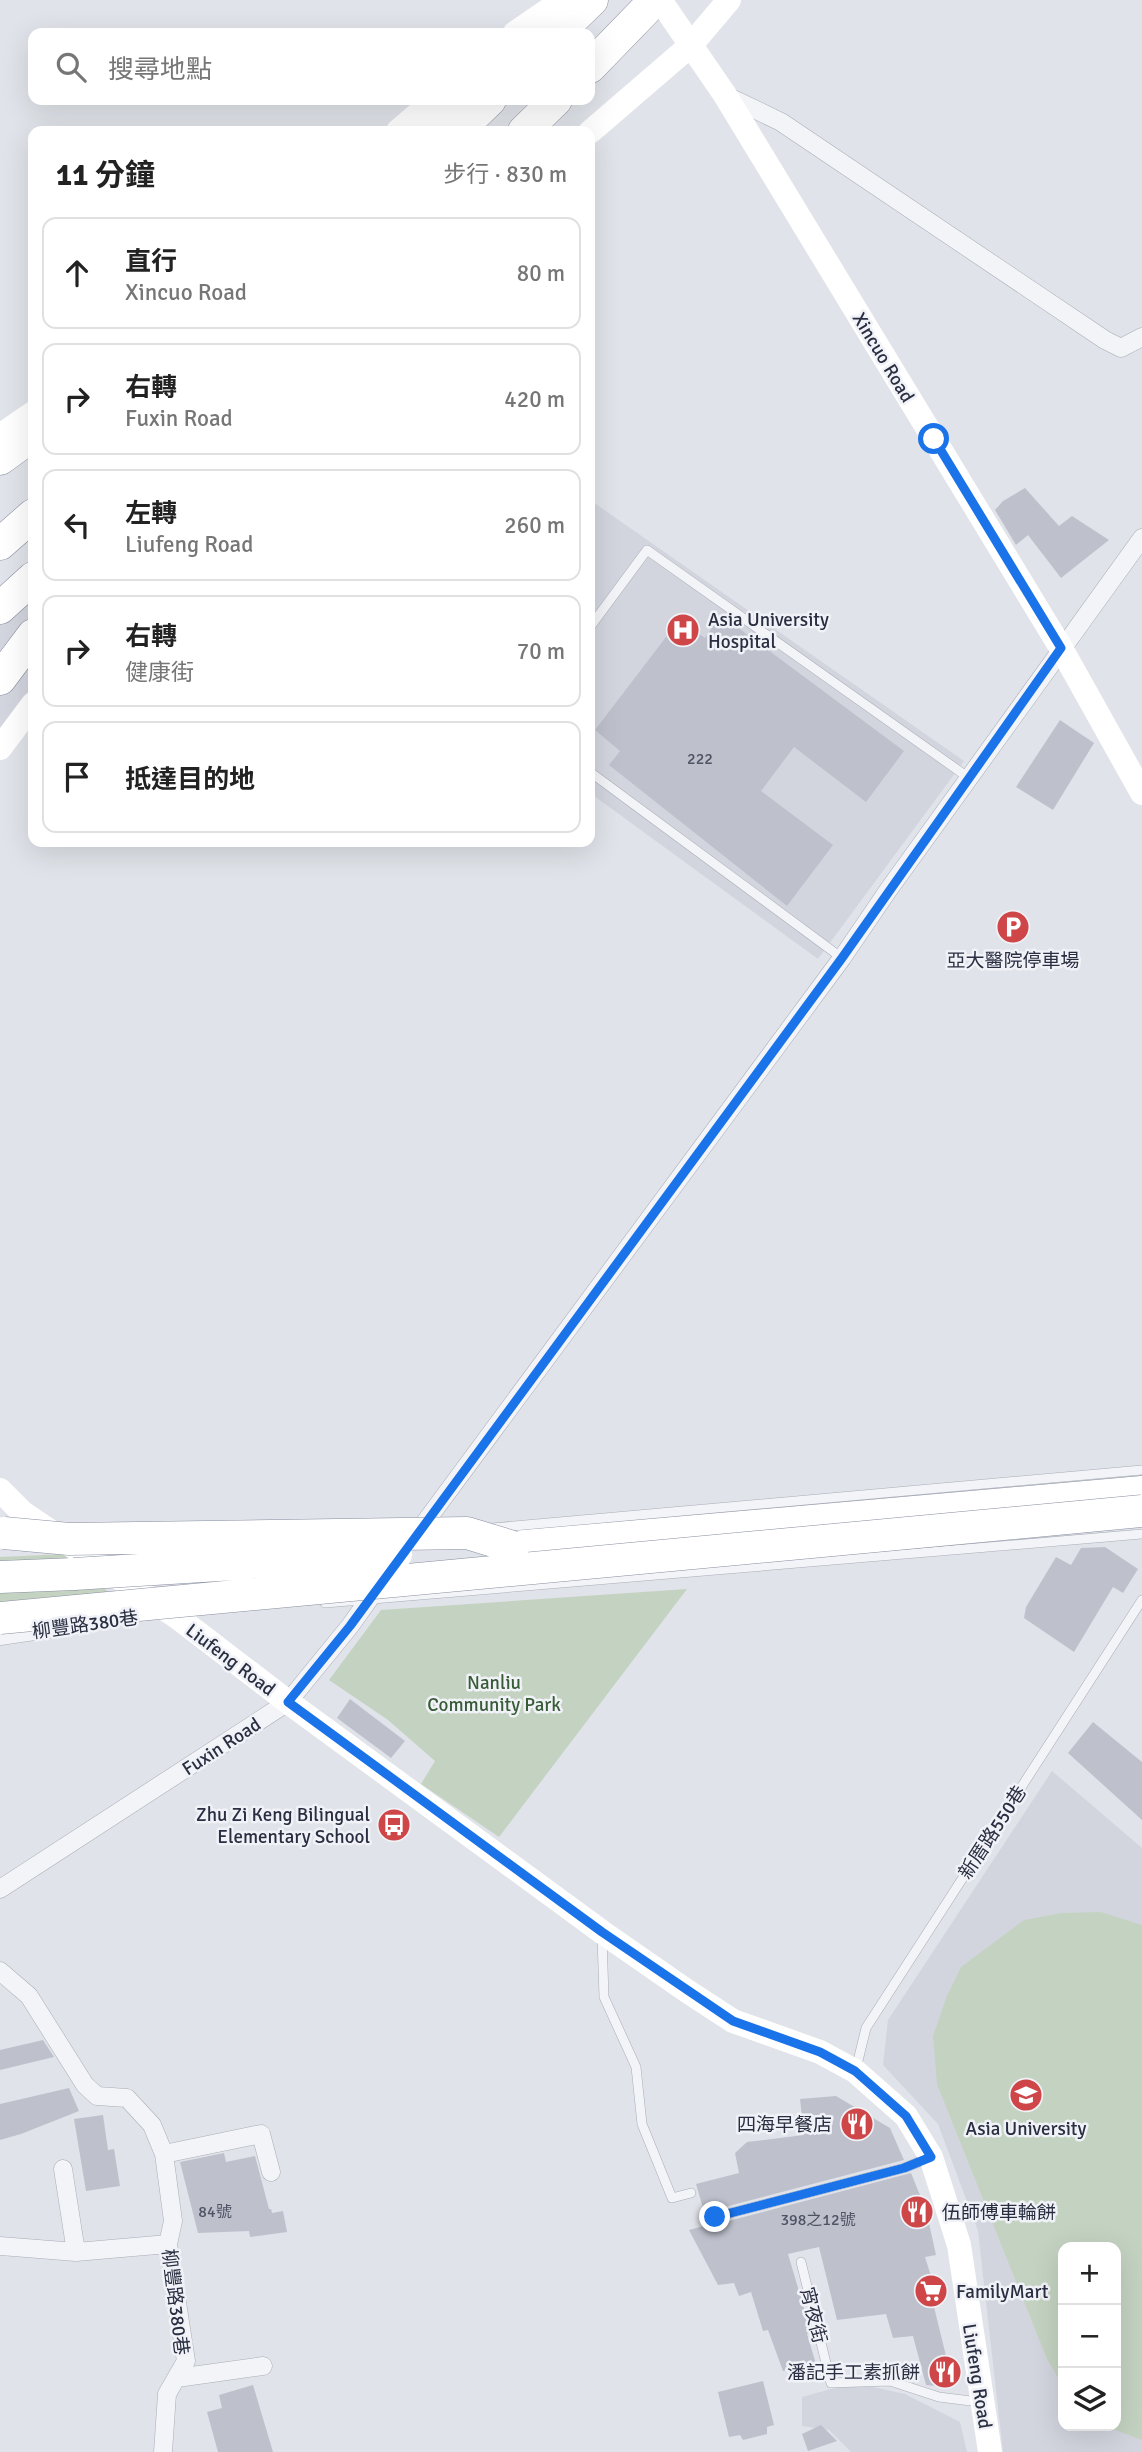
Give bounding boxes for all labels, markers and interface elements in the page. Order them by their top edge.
search box [28,28,595,105]
icon: search [52,48,90,86]
text: 搜尋地點 [108,54,212,86]
text: 11 分鐘 [56,157,155,194]
text: 步行 · 830 m [443,160,567,189]
text: 直行 [125,246,177,278]
icon: ahead [58,254,96,292]
text: 80 m [517,259,565,288]
text: Xincuo Road [125,278,247,307]
street label: Xincuo Road [847,308,919,407]
text: 右轉 [125,372,177,404]
icon: right [58,380,96,418]
text: 420 m [504,385,565,414]
text: Fuxin Road [125,404,233,433]
route start [918,423,949,454]
text: 左轉 [125,498,177,530]
icon: left [58,506,96,544]
text: 260 m [504,511,565,540]
text: Liufeng Road [125,530,253,559]
place label: Asia University Hospital [708,608,829,654]
hospital icon: Asia University Hospital [664,611,702,649]
text: 右轉 [125,621,177,653]
icon: right [58,632,96,670]
text: 70 m [517,637,565,666]
text: 健康街 [125,658,194,687]
house number: 222 [687,749,713,769]
icon: arrive [58,758,96,796]
text: 抵達目的地 [125,764,255,796]
parking icon: 亞大醫院停車場 [994,908,1032,946]
place label: 亞大醫院停車場 [946,949,1080,973]
street label: 柳豐路380巷 [31,1606,140,1644]
street label: Liufeng Road [181,1618,280,1701]
park label: Nanliu Community Park [427,1671,561,1717]
street label: Fuxin Road [178,1713,265,1781]
street label: 新厝路550巷 [954,1781,1032,1884]
place label: Zhu Zi Keng Bilingual Elementary School [196,1803,370,1849]
bus stop icon: Zhu Zi Keng Bilingual Elementary School [375,1806,413,1844]
school or university icon: Asia University [1007,2076,1045,2114]
restaurant icon: 四海早餐店 [838,2105,876,2143]
place label: 四海早餐店 [737,2113,832,2137]
place label: Asia University [966,2117,1087,2141]
restaurant icon: 伍師傅車輪餅 [898,2193,936,2231]
route end [699,2201,730,2232]
place label: 伍師傅車輪餅 [942,2201,1056,2225]
house number: 84號 [198,2202,232,2222]
house number: 398之12號 [780,2210,856,2230]
map controls [1058,2242,1121,2431]
button: + [1058,2242,1121,2305]
street label: 柳豐路380巷 [157,2248,193,2357]
supermarket icon: FamilyMart [912,2272,950,2310]
place label: FamilyMart [956,2280,1049,2304]
street label: 宵夜街 [794,2285,832,2346]
button: − [1058,2305,1121,2368]
street label: Liufeng Road [957,2322,997,2430]
restaurant icon: 潘記手工素抓餅 [926,2353,964,2391]
place label: 潘記手工素抓餅 [787,2361,920,2385]
button: layers [1058,2368,1121,2431]

